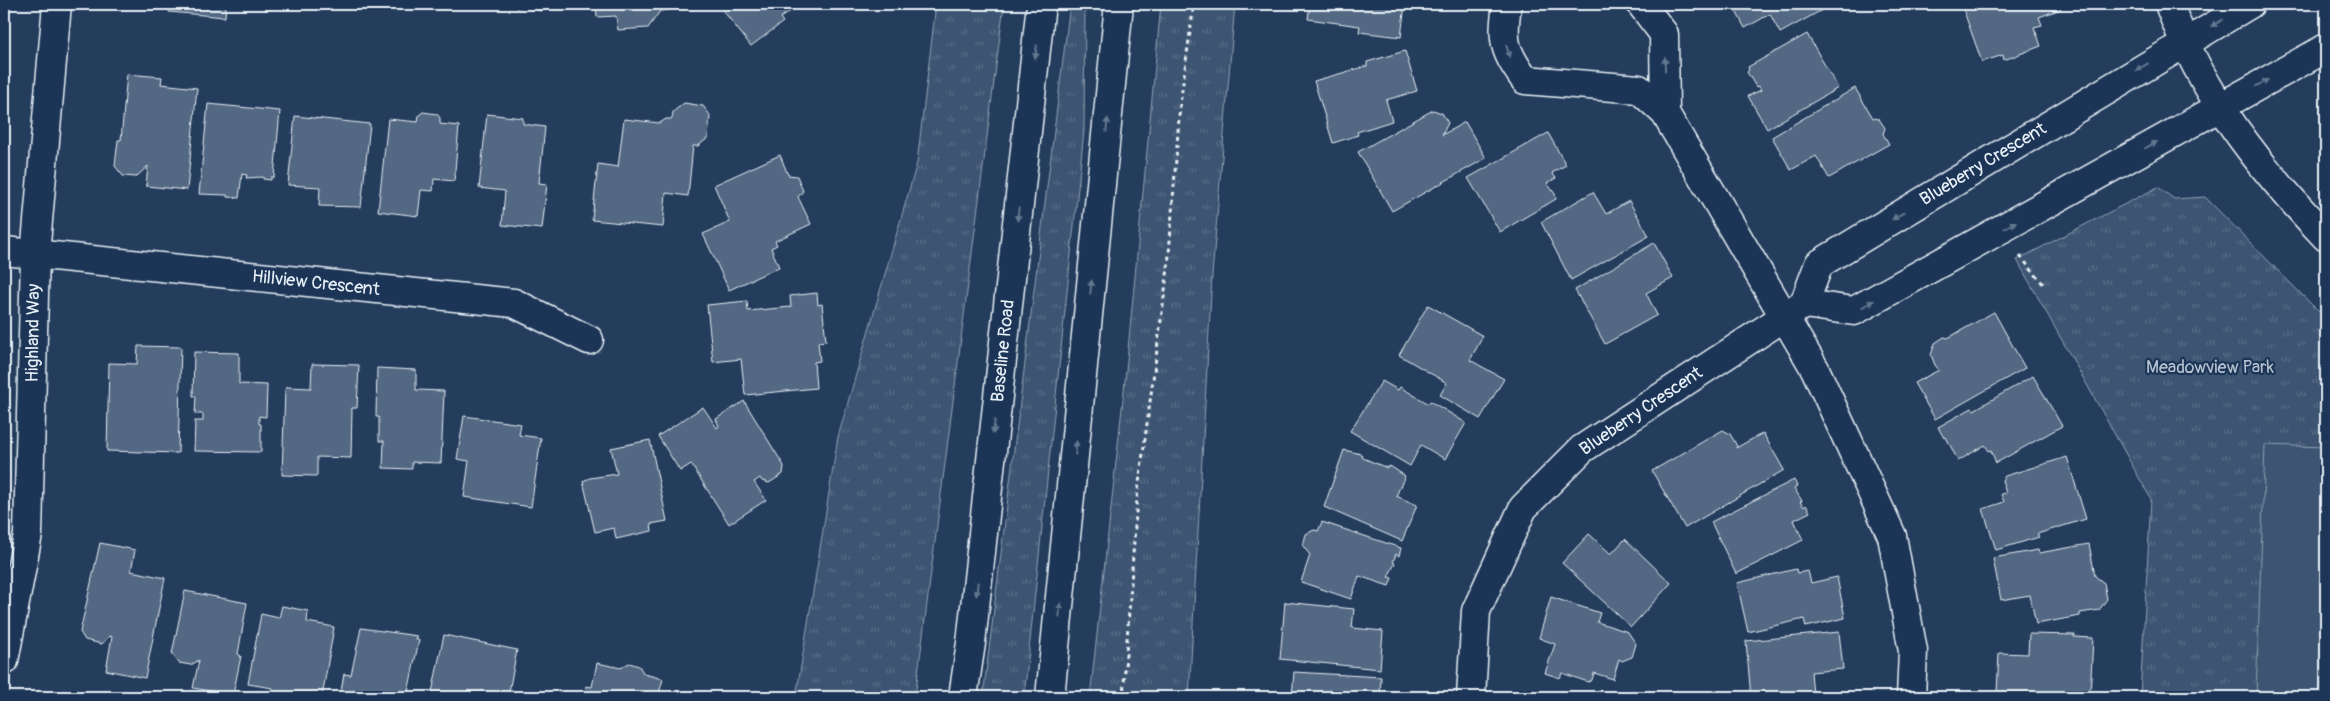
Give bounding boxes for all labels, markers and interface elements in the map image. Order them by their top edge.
one-way arrow [2209,19,2224,27]
one-way arrow [1504,44,1512,59]
one-way arrow [1032,45,1040,61]
one-way arrow [1661,56,1669,72]
one-way arrow [2135,63,2148,72]
one-way arrow [2255,79,2269,88]
one-way arrow [1103,117,1111,133]
street label: Blueberry Crescent [1916,117,2051,211]
one-way arrow [2145,140,2158,149]
one-way arrow [1014,206,1022,222]
one-way arrow [1892,211,1905,220]
one-way arrow [2003,220,2017,229]
street label: Hillview Crescent [251,265,382,301]
one-way arrow [1088,278,1096,294]
street label: Highland Way [21,283,45,383]
street label: Baseline Road [986,299,1020,403]
one-way arrow [1861,299,1875,308]
park label: Meadowview Park [2146,356,2275,379]
street label: Blueberry Crescent [1575,361,1708,461]
one-way arrow [990,420,998,436]
one-way arrow [1072,440,1080,456]
one-way arrow [972,581,980,597]
one-way arrow [1056,602,1064,618]

